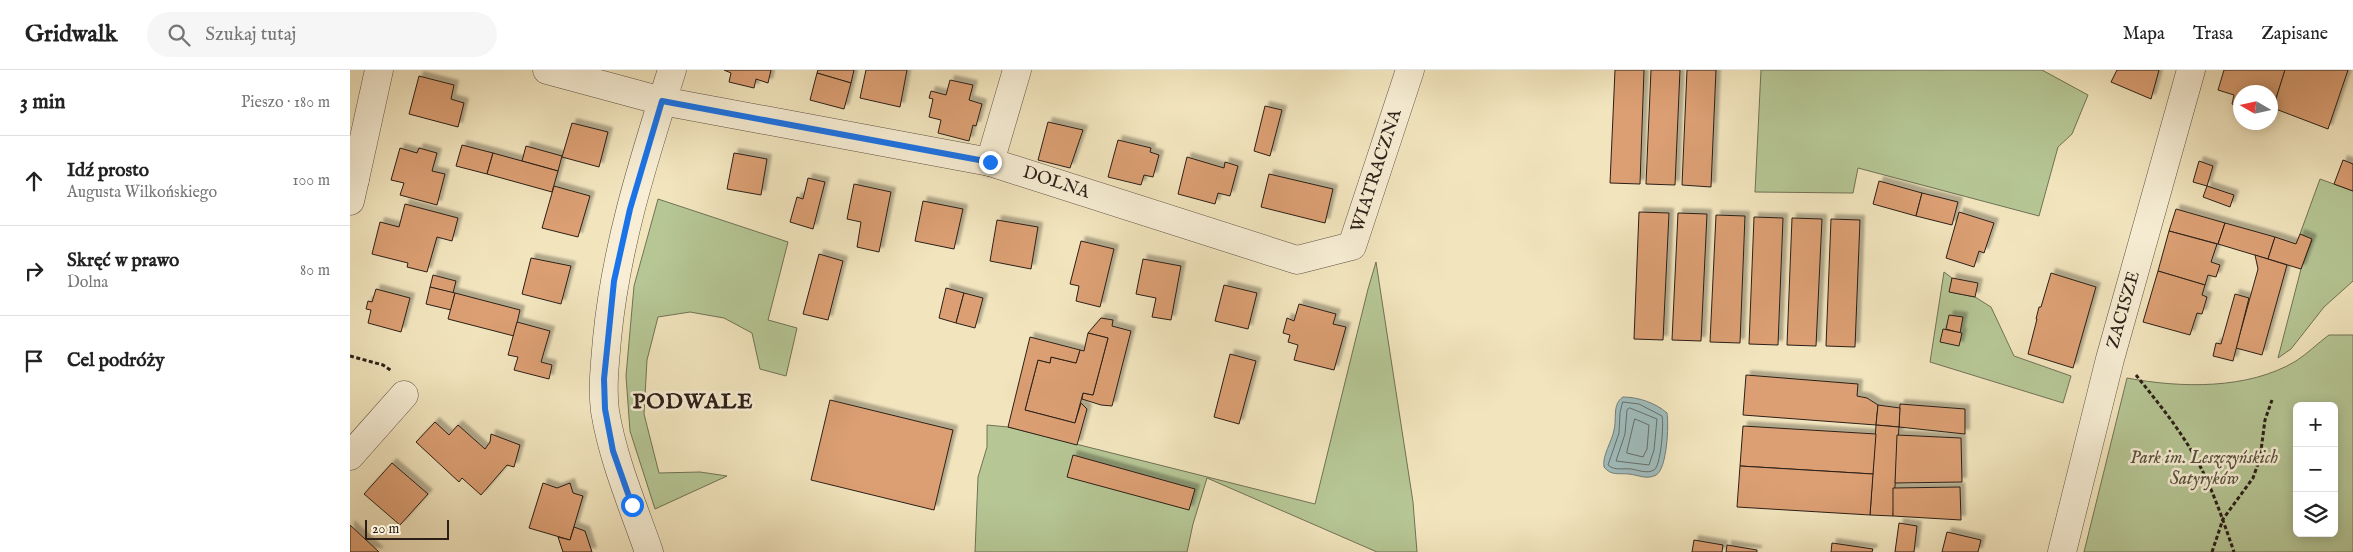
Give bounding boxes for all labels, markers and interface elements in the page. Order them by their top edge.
search box [147,12,497,57]
text: Gridwalk [25,19,117,50]
icon: search [165,21,193,49]
text: Szukaj tutaj [205,23,296,47]
text: Mapa [2123,23,2165,46]
text: Trasa [2193,23,2233,46]
text: Zapisane [2261,23,2328,46]
north arrow [2233,85,2278,130]
text: 3 min [20,89,65,116]
text: Pieszo · 180 m [241,93,330,113]
street label: WIATRACZNA [1346,106,1408,235]
route end [979,151,1002,174]
text: Idź prosto [67,159,149,183]
street label: DOLNA [1020,161,1093,205]
icon: ahead [20,167,48,195]
text: 100 m [293,171,330,191]
text: Augusta Wilkońskiego [67,183,217,203]
text: Skręć w prawo [67,249,179,273]
icon: right [20,257,48,285]
text: 80 m [300,261,330,281]
street label: ZACISZE [2102,269,2146,351]
text: Dolna [67,273,108,293]
icon: arrive [20,347,48,375]
text: Cel podróży [67,349,165,373]
district label: PODWALE [633,388,753,416]
map controls [2293,402,2338,537]
button: + [2293,402,2338,447]
park label: Park im. Leszczyńskich Satyryków [2130,447,2278,491]
button: − [2293,447,2338,492]
button: layers [2293,492,2338,537]
route start [621,494,644,517]
scale bar [365,517,449,540]
text: 20 m [372,520,399,538]

